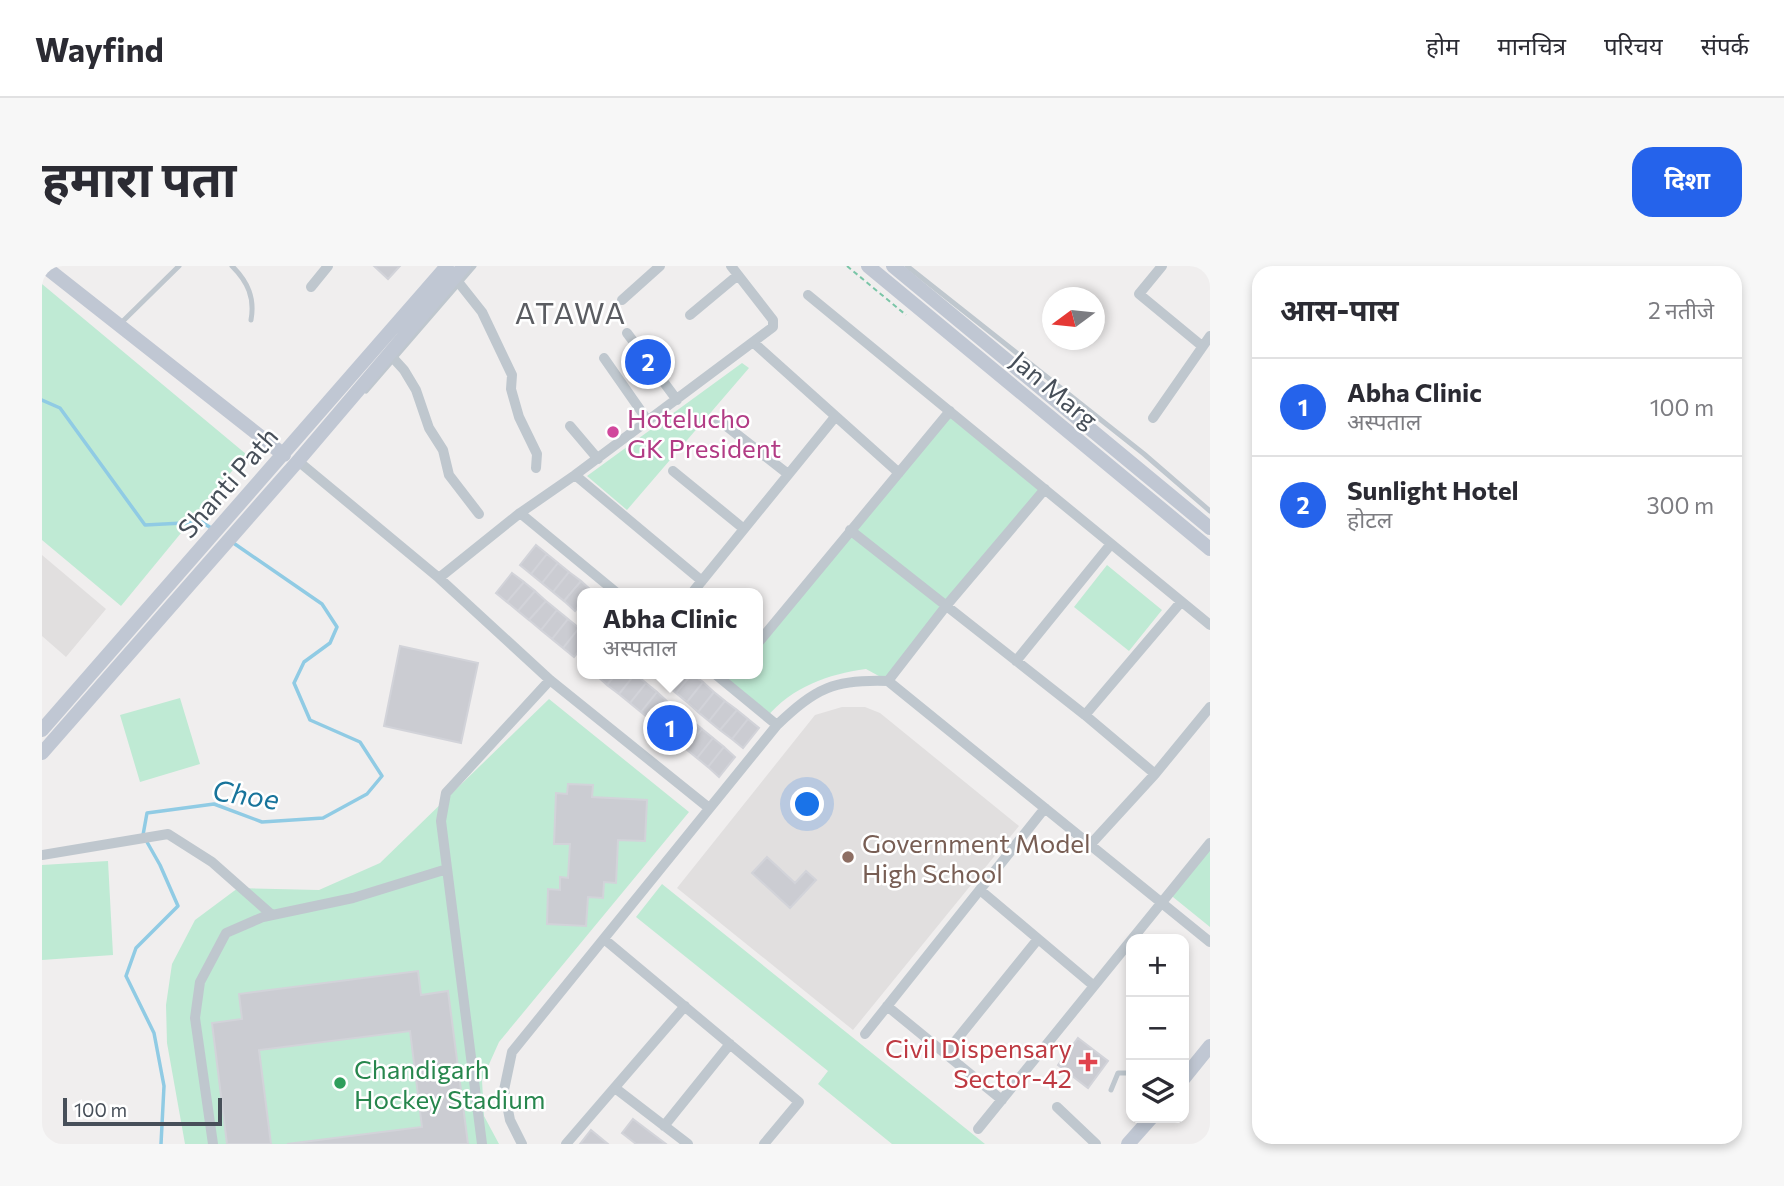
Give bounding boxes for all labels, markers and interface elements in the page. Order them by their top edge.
text: Wayfind [35,28,164,69]
text: होम [1426,31,1459,60]
text: मानचित्र [1497,31,1566,60]
text: परिचय [1604,31,1663,60]
text: संपर्क [1701,31,1749,60]
text: हमारा पता [42,147,236,207]
button: दिशा [1632,147,1742,217]
north arrow [1042,287,1105,350]
text: आस-पास [1280,290,1399,327]
district label: ATAWA [515,293,627,330]
text: 2 नतीजे [1648,296,1714,324]
pin: 2 [625,336,671,388]
street label: Jan Marg [1005,344,1105,434]
text: Abha Clinic [1347,376,1482,407]
text: 1 [1298,393,1308,421]
text: 100 m [1650,393,1714,421]
place label: Hotelucho GK President [627,402,781,463]
text: अस्पताल [1347,407,1421,435]
street label: Shanti Path [171,420,283,544]
marker: Hotelucho GK President [605,424,621,440]
text: Sunlight Hotel [1347,474,1519,505]
text: 2 [1296,491,1310,519]
text: 300 m [1646,491,1714,519]
text: होटल [1347,505,1392,533]
popup [577,588,763,679]
text: Abha Clinic [603,602,737,633]
text: अस्पताल [603,633,677,661]
pin: 1 [647,702,693,754]
water label: Choe [210,772,282,816]
your location [790,787,824,821]
place label: Government Model High School [862,827,1091,888]
marker: Government Model High School [840,849,856,865]
map controls [1126,934,1189,1123]
button: + [1126,934,1189,997]
button: − [1126,997,1189,1060]
place label: Civil Dispensary Sector-42 [885,1032,1072,1093]
marker: Civil Dispensary Sector-42 [1078,1052,1098,1072]
place label: Chandigarh Hockey Stadium [354,1053,545,1114]
button: layers [1126,1060,1189,1123]
marker: Chandigarh Hockey Stadium [332,1075,348,1091]
scale bar [63,1095,222,1127]
text: 100 m [74,1098,127,1121]

